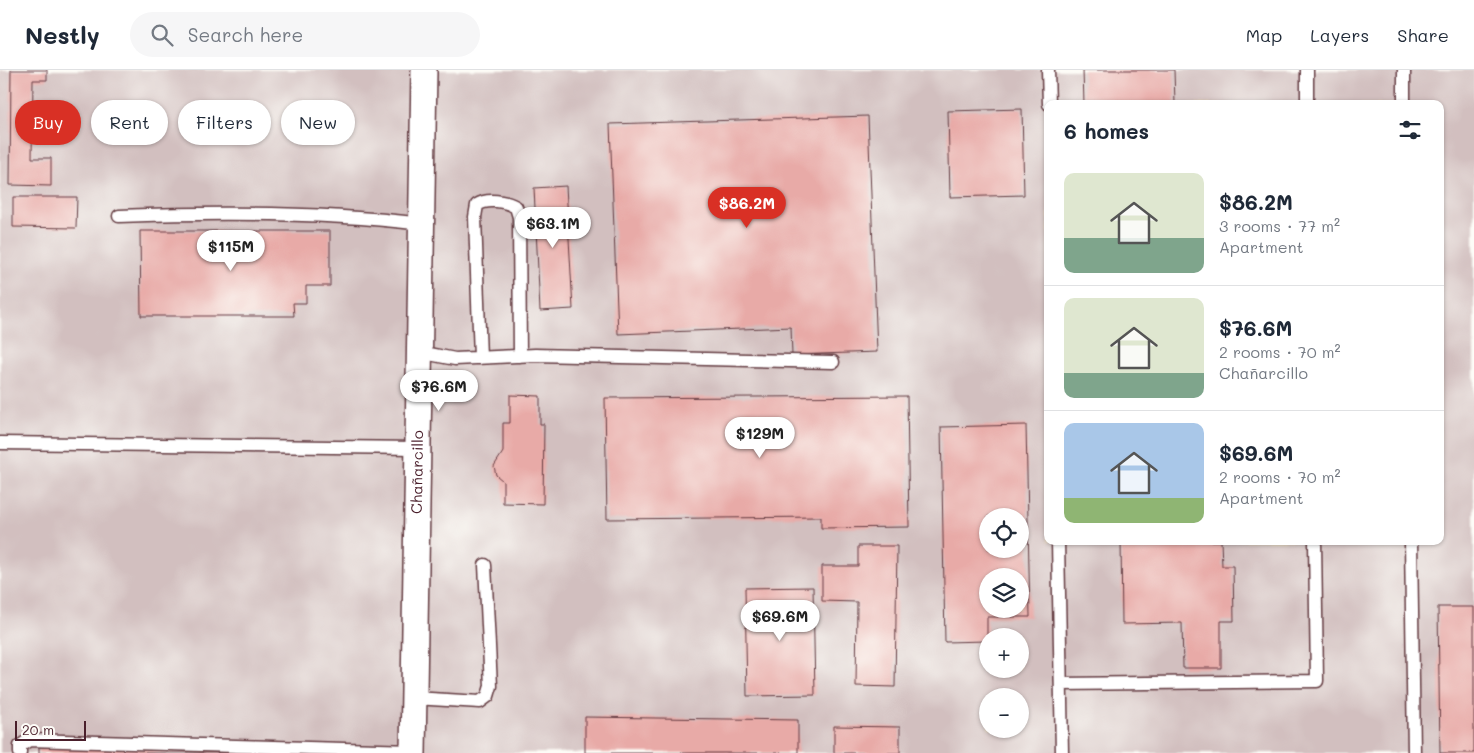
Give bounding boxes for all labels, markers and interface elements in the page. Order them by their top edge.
search box [130,12,480,57]
text: Nestly [25,19,100,50]
icon: search [148,21,176,49]
text: Search here [188,22,303,47]
text: Map [1246,23,1282,47]
text: Layers [1310,23,1369,47]
text: Share [1397,23,1449,47]
chip: Buy [15,100,81,145]
chip: Rent [91,100,168,145]
chip: Filters [178,100,271,145]
chip: New [281,100,355,145]
icon: filters [1396,116,1424,144]
text: 6 homes [1064,117,1149,144]
pin: $86.2M [706,186,788,229]
text: $86.2M [1219,188,1293,215]
text: $86.2M [719,192,775,213]
icon: home [1104,193,1164,253]
pin: $63.1M [512,206,594,249]
text: $63.1M [526,212,580,233]
text: 3 rooms · 77 m² [1219,215,1340,236]
pin: $115M [196,230,266,272]
text: $115M [208,235,254,256]
text: Apartment [1219,236,1304,257]
text: $76.6M [1219,314,1293,341]
icon: home [1104,318,1164,378]
text: 2 rooms · 70 m² [1219,341,1340,362]
text: Chañarcillo [1219,362,1308,383]
pin: $76.6M [398,370,480,412]
text: $76.6M [411,375,467,396]
pin: $129M [725,416,795,459]
text: $129M [736,422,784,443]
street label: Chañarcillo [406,430,427,514]
text: $69.6M [1219,439,1293,466]
icon: home [1104,443,1164,503]
text: 2 rooms · 70 m² [1219,466,1340,487]
text: Apartment [1219,487,1304,508]
map controls [979,508,1029,738]
button: locate [979,508,1029,558]
button: layers [979,568,1029,618]
pin: $69.6M [739,600,821,642]
text: $69.6M [752,605,808,626]
button: + [979,628,1029,678]
button: − [979,688,1029,738]
scale bar [15,718,86,741]
text: 20 m [22,720,54,739]

